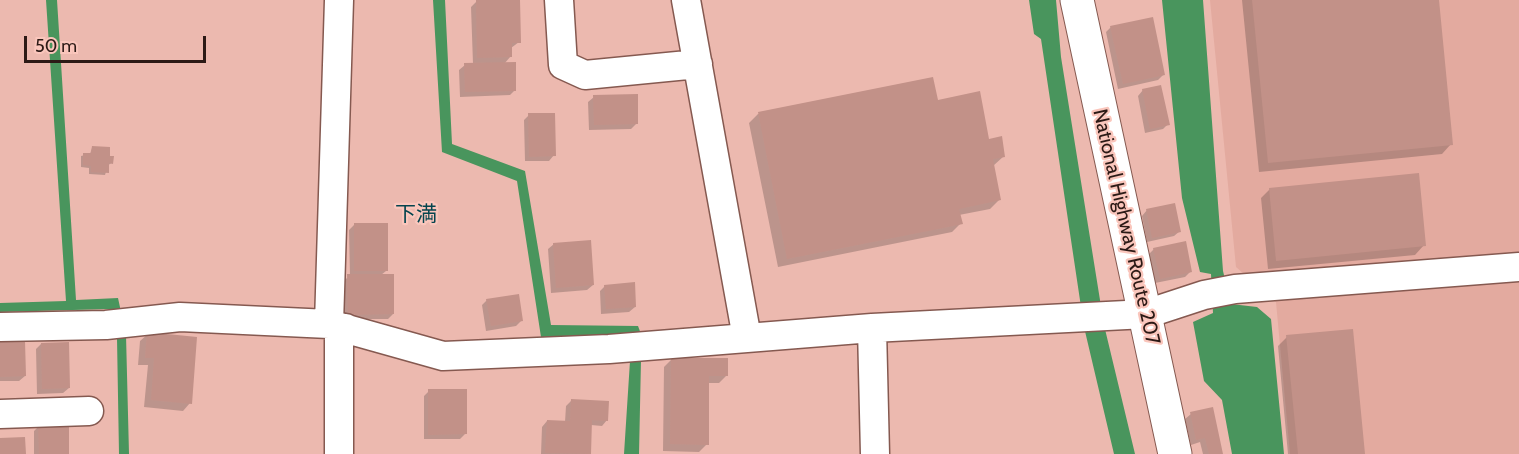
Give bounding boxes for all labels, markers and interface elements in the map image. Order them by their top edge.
scale bar [27,24,208,62]
text: 50 m [35,35,77,57]
street label: National Highway Route 207 [1087,107,1165,347]
district label: 下満 [395,202,437,228]

